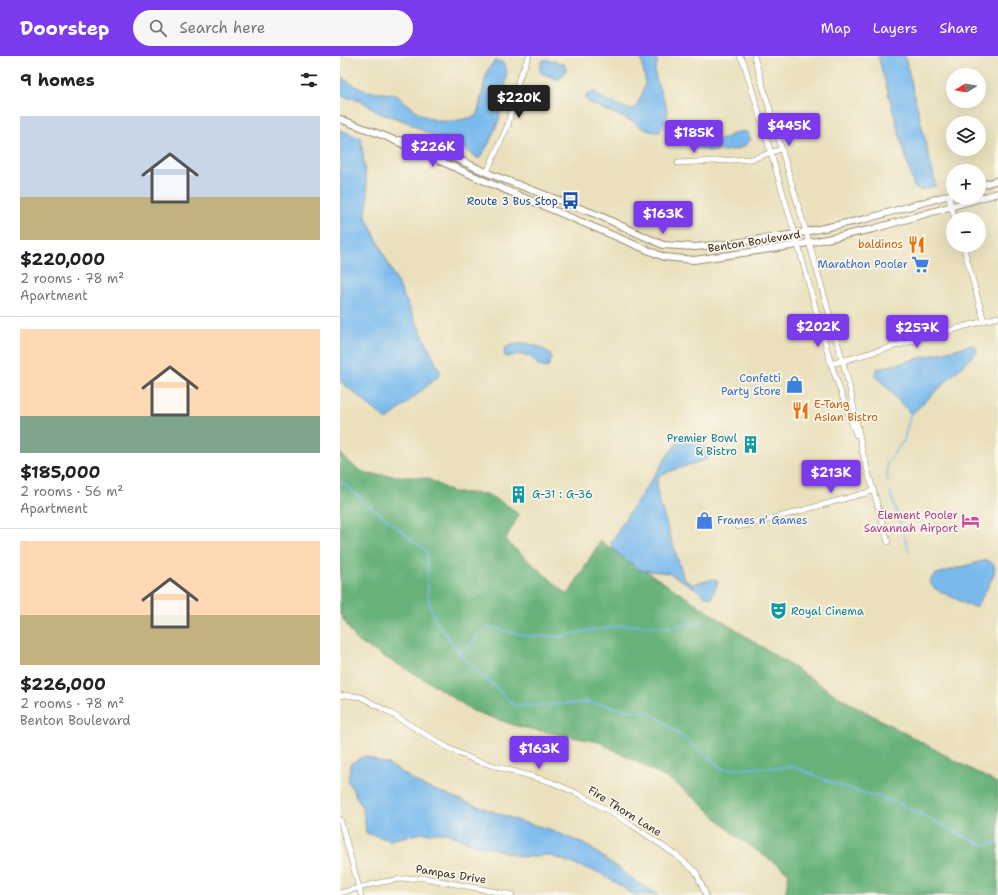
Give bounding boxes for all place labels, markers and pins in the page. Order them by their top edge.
pin: $220K [491,85,547,119]
pin: $445K [761,113,817,147]
pin: $185K [666,120,722,154]
pin: $226K [405,134,461,168]
bus stop icon: Route 3 Bus Stop [561,191,581,211]
place label: Route 3 Bus Stop [467,194,558,209]
pin: $163K [635,201,691,235]
restaurant icon: baldinos [906,234,926,254]
place label: baldinos [858,237,903,252]
supermarket icon: Marathon Pooler [911,254,931,274]
place label: Marathon Pooler [817,257,908,272]
pin: $202K [790,314,846,348]
pin: $257K [889,315,945,349]
place label: Confetti Party Store [721,371,781,399]
shop icon: Confetti Party Store [784,374,804,394]
place label: E-Tang Asian Bistro [814,397,878,425]
restaurant icon: E-Tang Asian Bistro [791,400,811,420]
place label: Premier Bowl & Bistro [667,431,738,459]
building icon: Premier Bowl & Bistro [740,434,760,454]
pin: $213K [803,460,859,494]
building icon: G-31 : G-36 [509,484,529,504]
place label: G-31 : G-36 [532,487,593,502]
place label: Element Pooler Savannah Airport [864,508,958,536]
shop icon: Frames n' Games [694,510,714,530]
hotel icon: Element Pooler Savannah Airport [961,511,981,531]
place label: Frames n' Games [717,513,807,528]
theatre icon: Royal Cinema [768,601,788,621]
place label: Royal Cinema [791,604,864,619]
pin: $163K [511,736,567,770]

